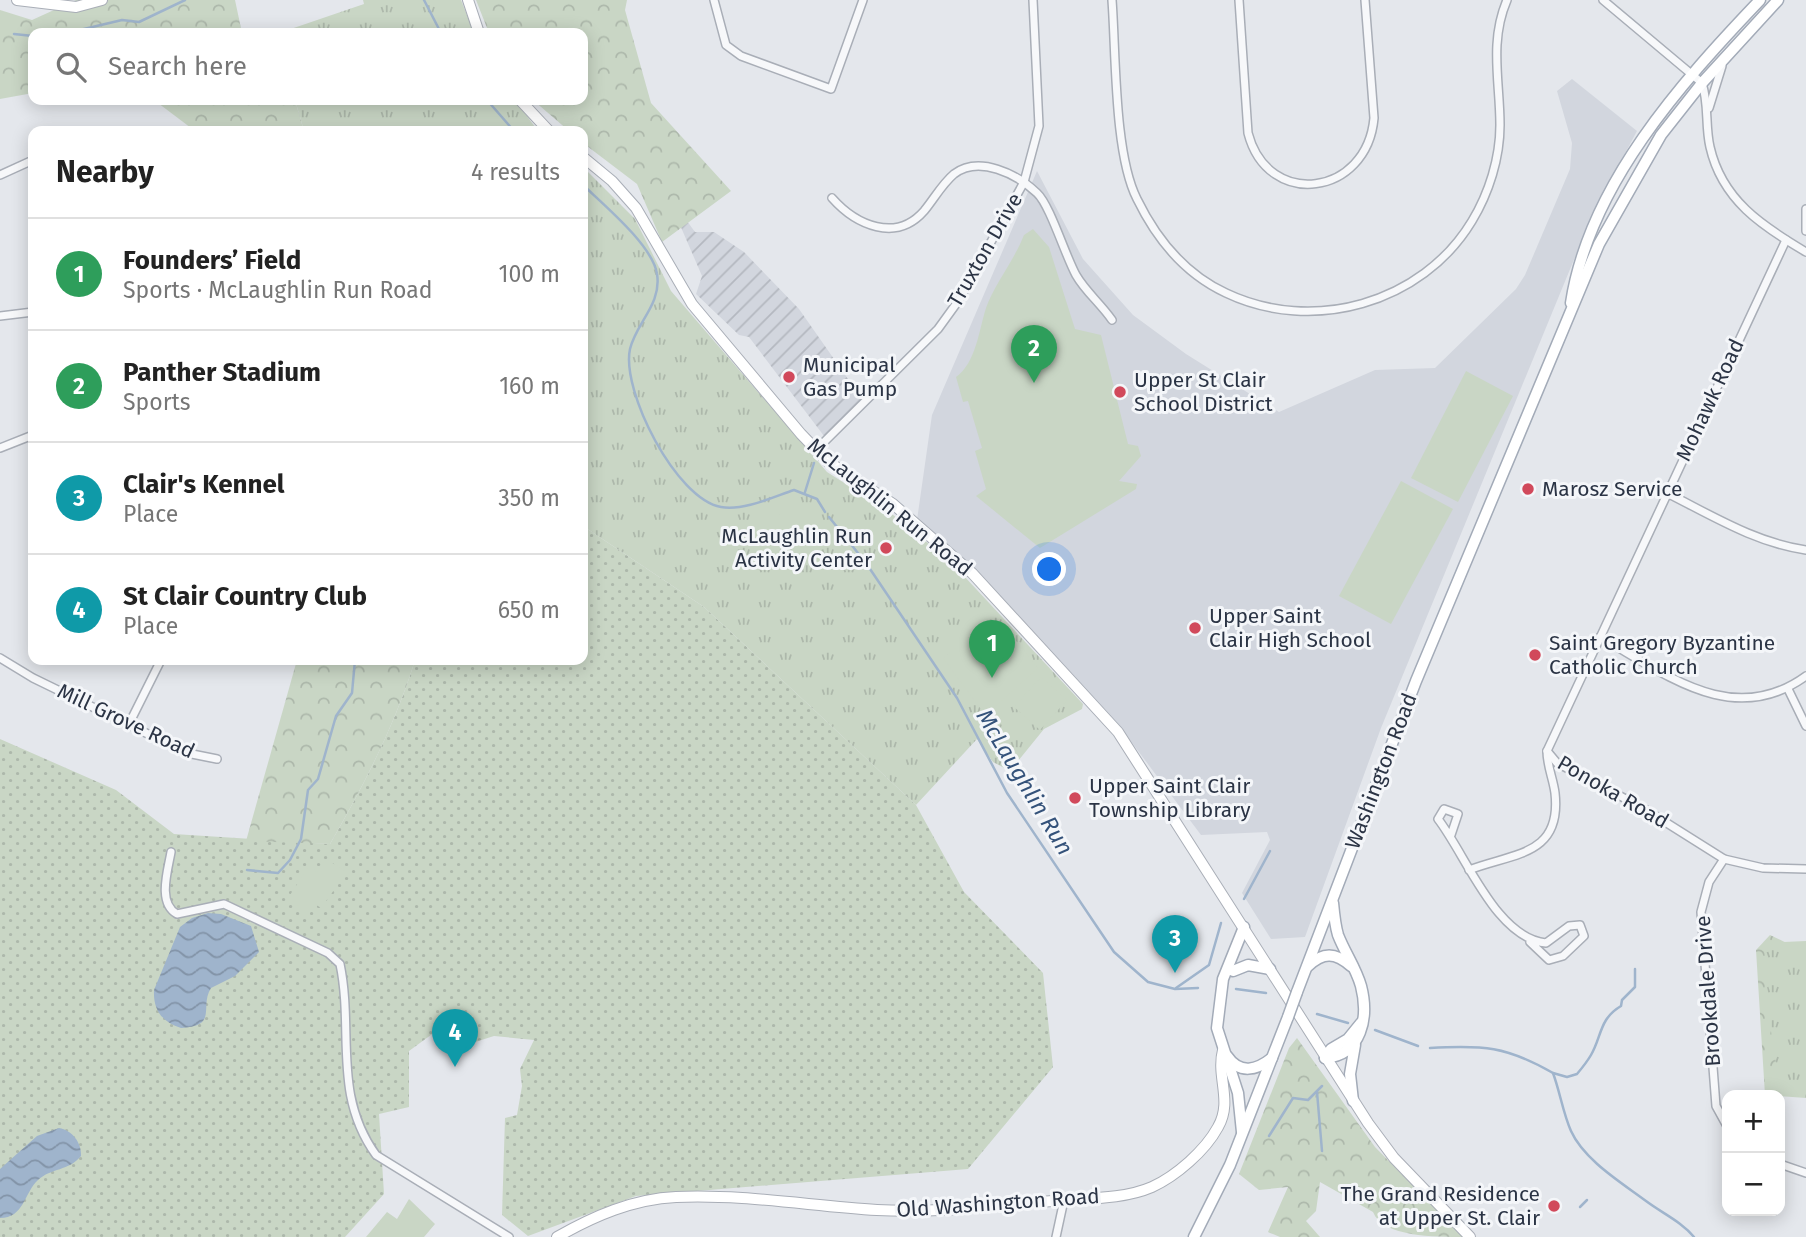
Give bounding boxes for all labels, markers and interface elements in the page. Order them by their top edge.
search box [28,28,588,105]
icon: search [52,48,90,86]
text: Search here [108,51,247,82]
text: Nearby [56,154,154,190]
text: 4 results [471,158,560,186]
street label: Truxton Drive [942,188,1028,312]
text: Founders’ Field [123,245,301,276]
text: 1 [74,260,84,288]
text: 100 m [499,260,560,288]
text: Sports · McLaughlin Run Road [123,276,432,304]
pin: 2 [1011,325,1057,383]
street label: Mohawk Road [1670,335,1750,465]
place label: Municipal Gas Pump [803,352,897,402]
text: Panther Stadium [123,357,321,388]
place label: Upper St Clair School District [1134,367,1273,417]
marker: Municipal Gas Pump [781,369,797,385]
text: 2 [73,372,85,400]
text: 160 m [499,372,560,400]
marker: Upper St Clair School District [1112,384,1128,400]
text: Sports [123,388,191,416]
street label: McLaughlin Run Road [802,432,978,582]
text: Clair's Kennel [123,469,285,500]
place label: Marosz Service [1542,476,1682,502]
marker: Marosz Service [1520,481,1536,497]
text: 3 [73,484,85,512]
text: 350 m [498,484,560,512]
text: Place [123,500,178,528]
place label: McLaughlin Run Activity Center [721,523,872,573]
marker: McLaughlin Run Activity Center [878,540,894,556]
your location [1032,552,1066,586]
text: St Clair Country Club [123,581,367,612]
text: 4 [73,596,86,624]
text: 650 m [498,596,560,624]
place label: Upper Saint Clair High School [1209,603,1371,653]
text: Place [123,612,178,640]
pin: 1 [969,620,1015,678]
marker: Upper Saint Clair High School [1187,620,1203,636]
place label: Saint Gregory Byzantine Catholic Church [1549,630,1775,680]
marker: Saint Gregory Byzantine Catholic Church [1527,647,1543,663]
street label: Mill Grove Road [53,678,199,764]
street label: Washington Road [1339,689,1423,853]
water label: McLaughlin Run [970,704,1080,860]
street label: Ponoka Road [1553,750,1673,834]
place label: Upper Saint Clair Township Library [1089,773,1251,823]
marker: Upper Saint Clair Township Library [1067,790,1083,806]
pin: 3 [1152,915,1198,973]
street label: Brookdale Drive [1690,915,1726,1067]
pin: 4 [432,1009,478,1067]
map controls [1722,1090,1785,1216]
button: + [1722,1090,1785,1153]
button: − [1722,1153,1785,1216]
place label: The Grand Residence at Upper St. Clair [1340,1181,1540,1231]
street label: Old Washington Road [895,1183,1101,1223]
marker: The Grand Residence at Upper St. Clair [1546,1198,1562,1214]

